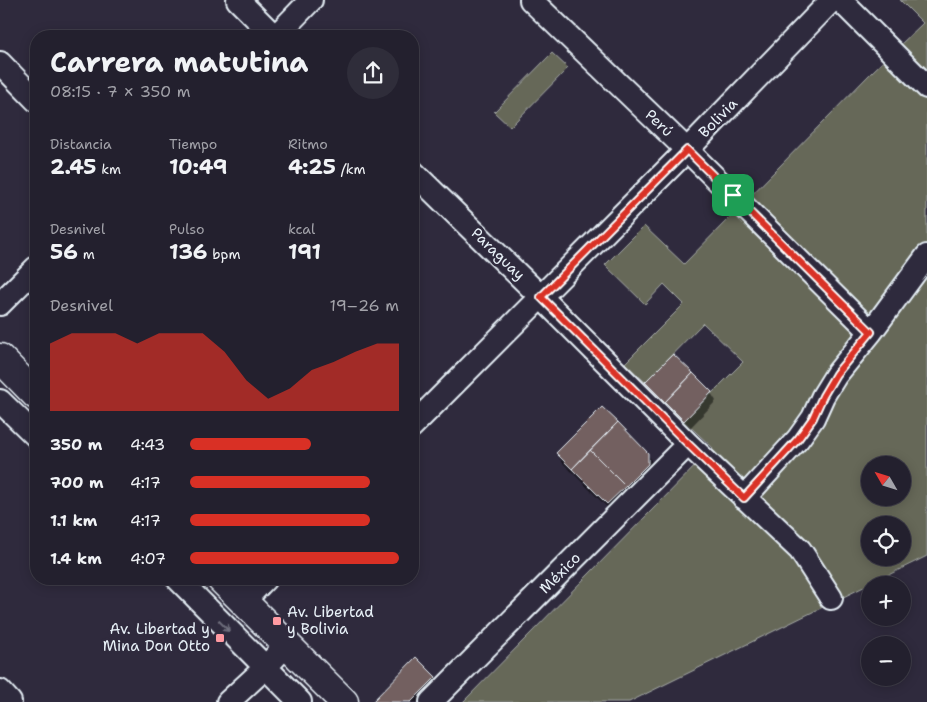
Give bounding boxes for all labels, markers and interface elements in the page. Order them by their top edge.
text: Carrera matutina [50,43,308,81]
button: share [347,47,399,99]
text: 08:15 · 7 × 350 m [50,81,191,102]
street label: Bolivia [694,93,742,142]
street label: Perú [641,105,677,141]
text: Distancia [50,135,112,153]
text: Tiempo [169,135,217,153]
text: Ritmo [288,135,328,153]
text: 2.45 [50,153,96,181]
text: 10:49 [169,153,228,181]
text: 4:25 [288,153,336,181]
text: km [96,160,121,178]
text: /km [336,160,366,178]
pin [712,174,754,216]
icon: arrive [719,181,747,209]
text: Desnivel [50,220,105,238]
text: Pulso [169,220,205,238]
text: kcal [288,220,315,238]
street label: Paraguay [467,223,529,285]
text: 56 [50,238,78,266]
text: 136 [169,238,208,266]
text: 191 [288,238,321,266]
text: m [78,245,95,263]
text: bpm [208,245,241,263]
text: Desnivel [50,295,113,316]
text: 19–26 m [330,295,399,316]
text: 350 m [50,434,102,455]
text: 4:43 [130,434,165,455]
north arrow [861,456,911,506]
map controls [861,456,911,686]
text: 700 m [50,472,104,493]
text: 4:17 [130,472,161,493]
text: 1.1 km [50,510,97,531]
text: 4:17 [130,510,161,531]
button: locate [861,516,911,566]
text: 1.4 km [50,548,102,569]
text: 4:07 [130,548,166,569]
street label: México [535,548,585,598]
button: + [861,576,911,626]
place label: Av. Libertad y Bolivia [287,602,374,639]
marker: Av. Libertad y Bolivia [271,615,283,627]
place label: Av. Libertad y Mina Don Otto [103,619,210,656]
one-way arrow [218,620,230,632]
marker: Av. Libertad y Mina Don Otto [214,632,226,644]
button: − [861,636,911,686]

